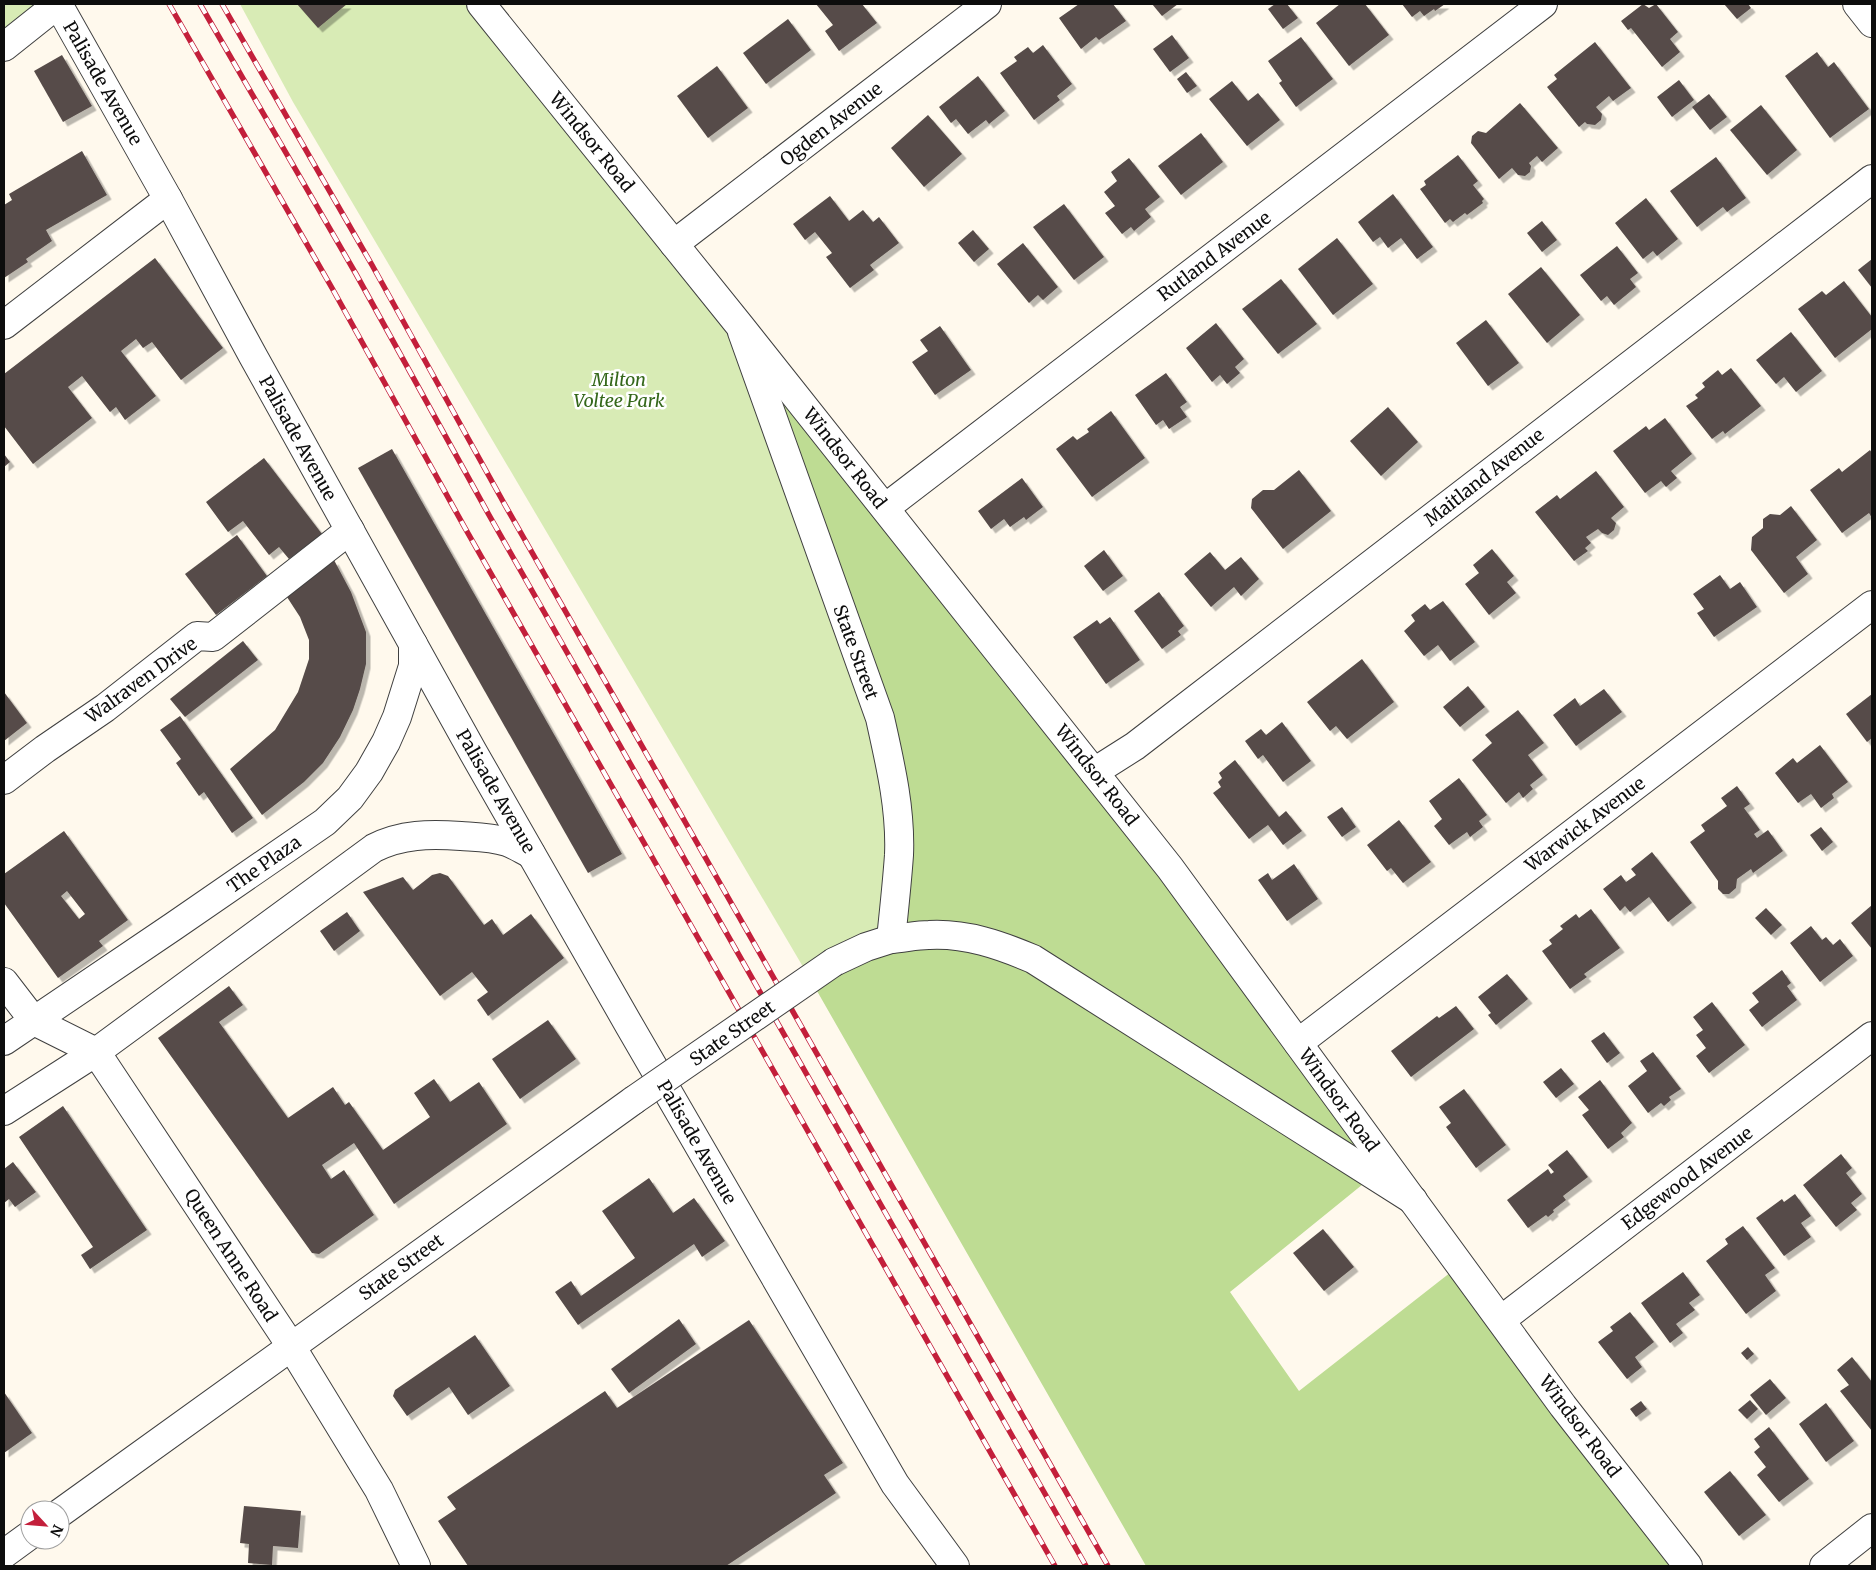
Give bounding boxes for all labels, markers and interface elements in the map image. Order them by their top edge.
street label: Palisade Avenue [58,17,148,149]
street label: Ogden Avenue [775,77,887,171]
street label: Windsor Road [544,87,639,197]
street label: Rutland Avenue [1153,206,1275,306]
park label: Milton Voltee Park [573,368,665,412]
street label: Palisade Avenue [254,372,342,504]
street label: Windsor Road [798,402,892,513]
street label: Maitland Avenue [1420,423,1548,531]
street label: State Street [828,602,884,702]
street label: Walraven Drive [80,632,201,729]
street label: Windsor Road [1050,719,1144,830]
street label: Palisade Avenue [451,725,541,857]
street label: Warwick Avenue [1520,771,1650,877]
street label: The Plaza [223,830,306,898]
street label: State Street [685,995,779,1071]
street label: Windsor Road [1293,1043,1384,1156]
street label: Palisade Avenue [652,1076,742,1208]
street label: Edgewood Avenue [1617,1121,1757,1235]
street label: Queen Anne Road [179,1184,283,1326]
street label: State Street [354,1229,448,1305]
street label: Windsor Road [1534,1370,1626,1482]
north arrow [20,1500,70,1550]
text: N [46,1522,67,1540]

